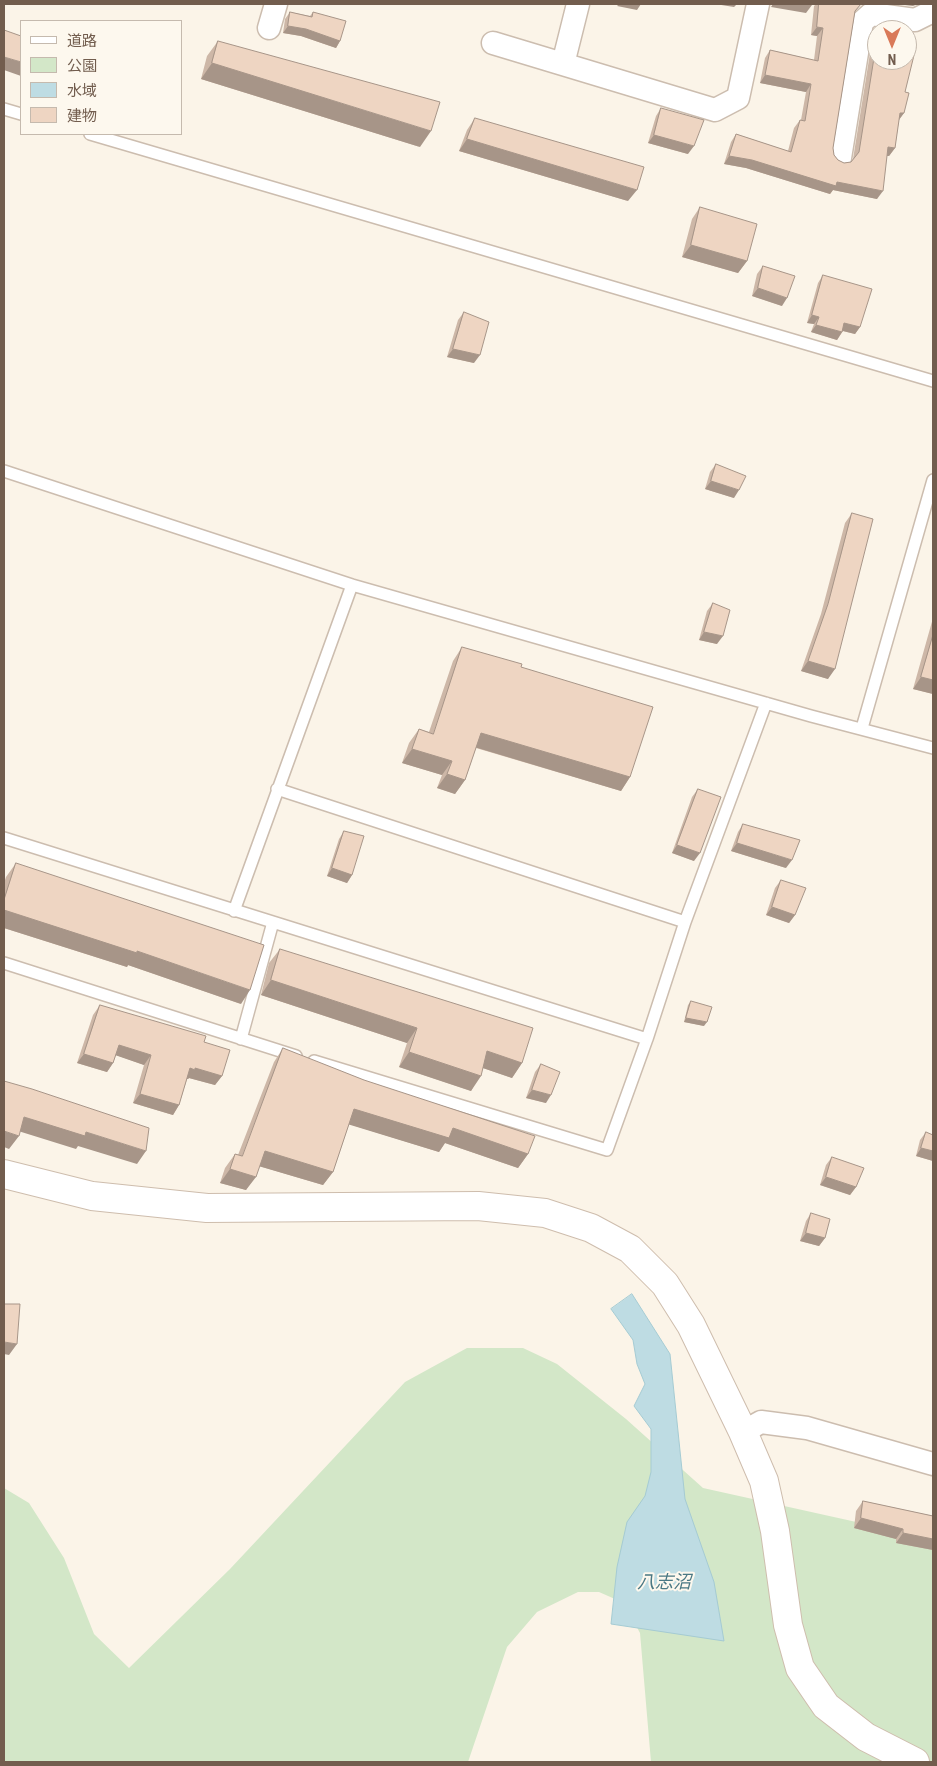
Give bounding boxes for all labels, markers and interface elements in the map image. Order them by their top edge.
legend [20,20,182,135]
north arrow [867,20,917,70]
text: 道路 [67,32,97,50]
text: N [888,51,896,67]
text: 公園 [67,57,97,75]
text: 水域 [67,82,97,100]
text: 建物 [67,107,97,125]
water label: 八志沼 [637,1572,691,1594]

